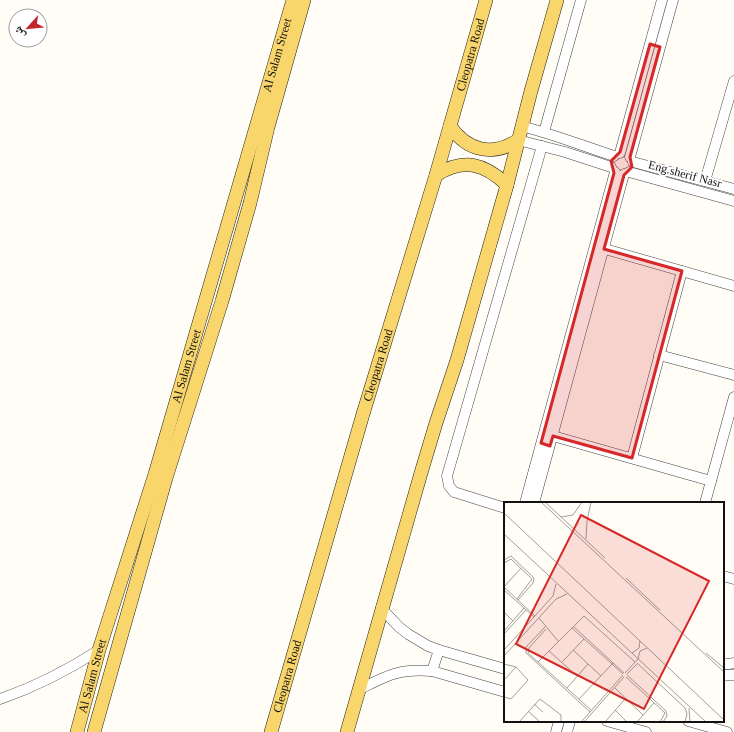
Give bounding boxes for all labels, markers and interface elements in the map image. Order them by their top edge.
north arrow [8,8,48,48]
street label: Al Salam Street [260,16,295,93]
street label: Cleopatra Road [453,17,487,93]
text: ش [11,23,29,40]
street label: Eng.sherif Nasr [647,157,723,191]
street label: Al Salam Street [169,327,204,405]
street label: Cleopatra Road [360,327,396,403]
inset map [504,502,724,722]
street label: Al Salam Street [75,637,109,715]
street label: Cleopatra Road [270,638,304,714]

